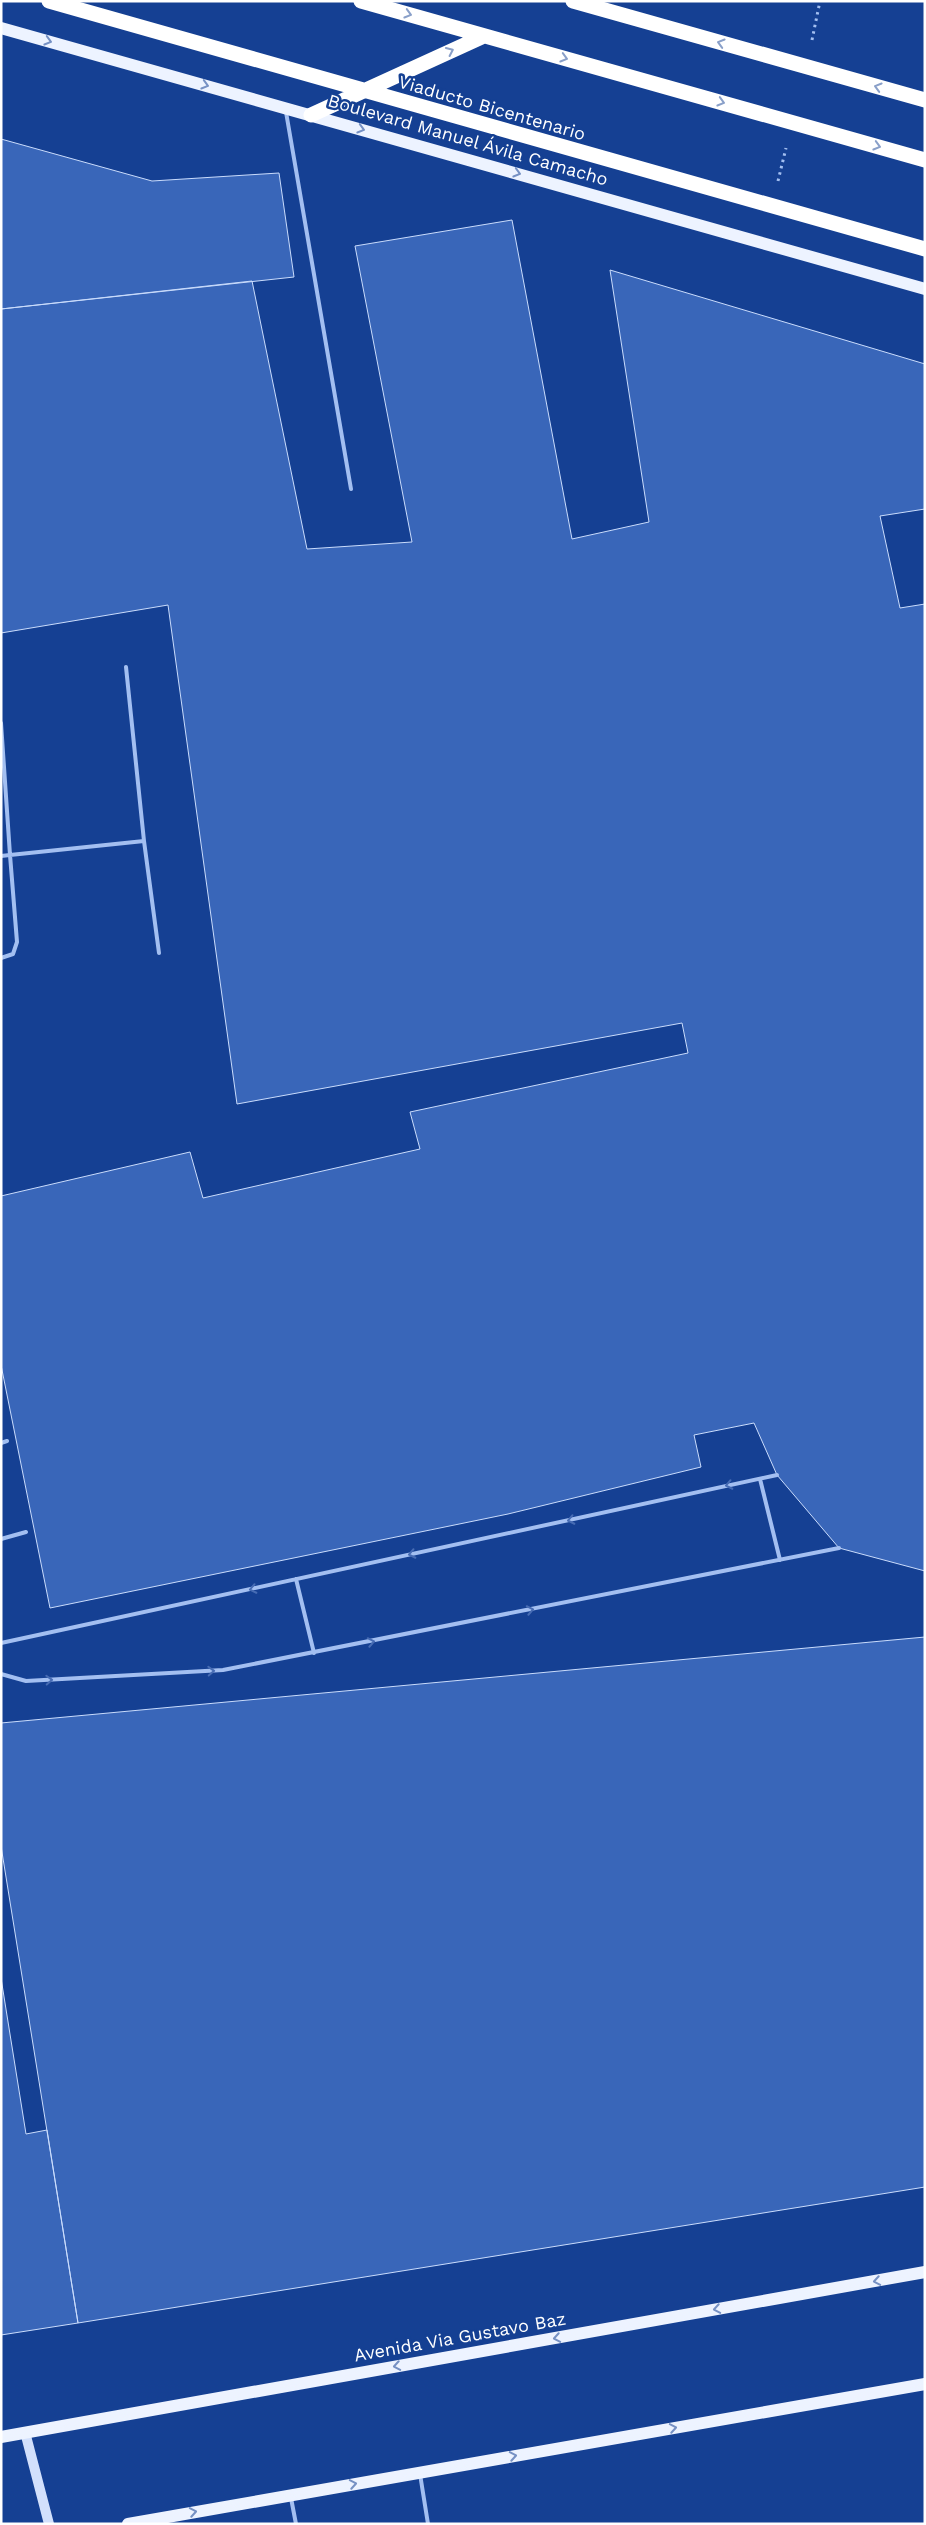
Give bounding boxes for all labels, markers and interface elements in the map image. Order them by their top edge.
one-way arrow [403,9,412,19]
one-way arrow [44,35,52,45]
one-way arrow [717,38,726,49]
one-way arrow [445,47,454,57]
one-way arrow [560,53,568,63]
street label: Viaducto Bicentenario [396,71,588,144]
one-way arrow [200,79,209,90]
one-way arrow [873,82,882,93]
street label: Boulevard Manuel Ávila Camacho [326,89,611,190]
one-way arrow [716,97,724,107]
one-way arrow [356,124,365,134]
one-way arrow [873,141,881,151]
one-way arrow [513,168,521,178]
one-way arrow [725,1480,734,1490]
one-way arrow [566,1514,575,1525]
one-way arrow [407,1548,416,1559]
one-way arrow [248,1583,257,1593]
one-way arrow [526,1605,535,1616]
one-way arrow [366,1637,375,1647]
one-way arrow [208,1666,215,1676]
one-way arrow [45,1674,53,1685]
one-way arrow [872,2275,881,2285]
one-way arrow [712,2304,721,2314]
street label: Avenida Via Gustavo Baz [352,2308,568,2365]
one-way arrow [552,2332,561,2342]
one-way arrow [392,2361,401,2371]
one-way arrow [669,2423,678,2433]
one-way arrow [509,2451,518,2461]
one-way arrow [349,2480,358,2490]
one-way arrow [189,2508,197,2518]

